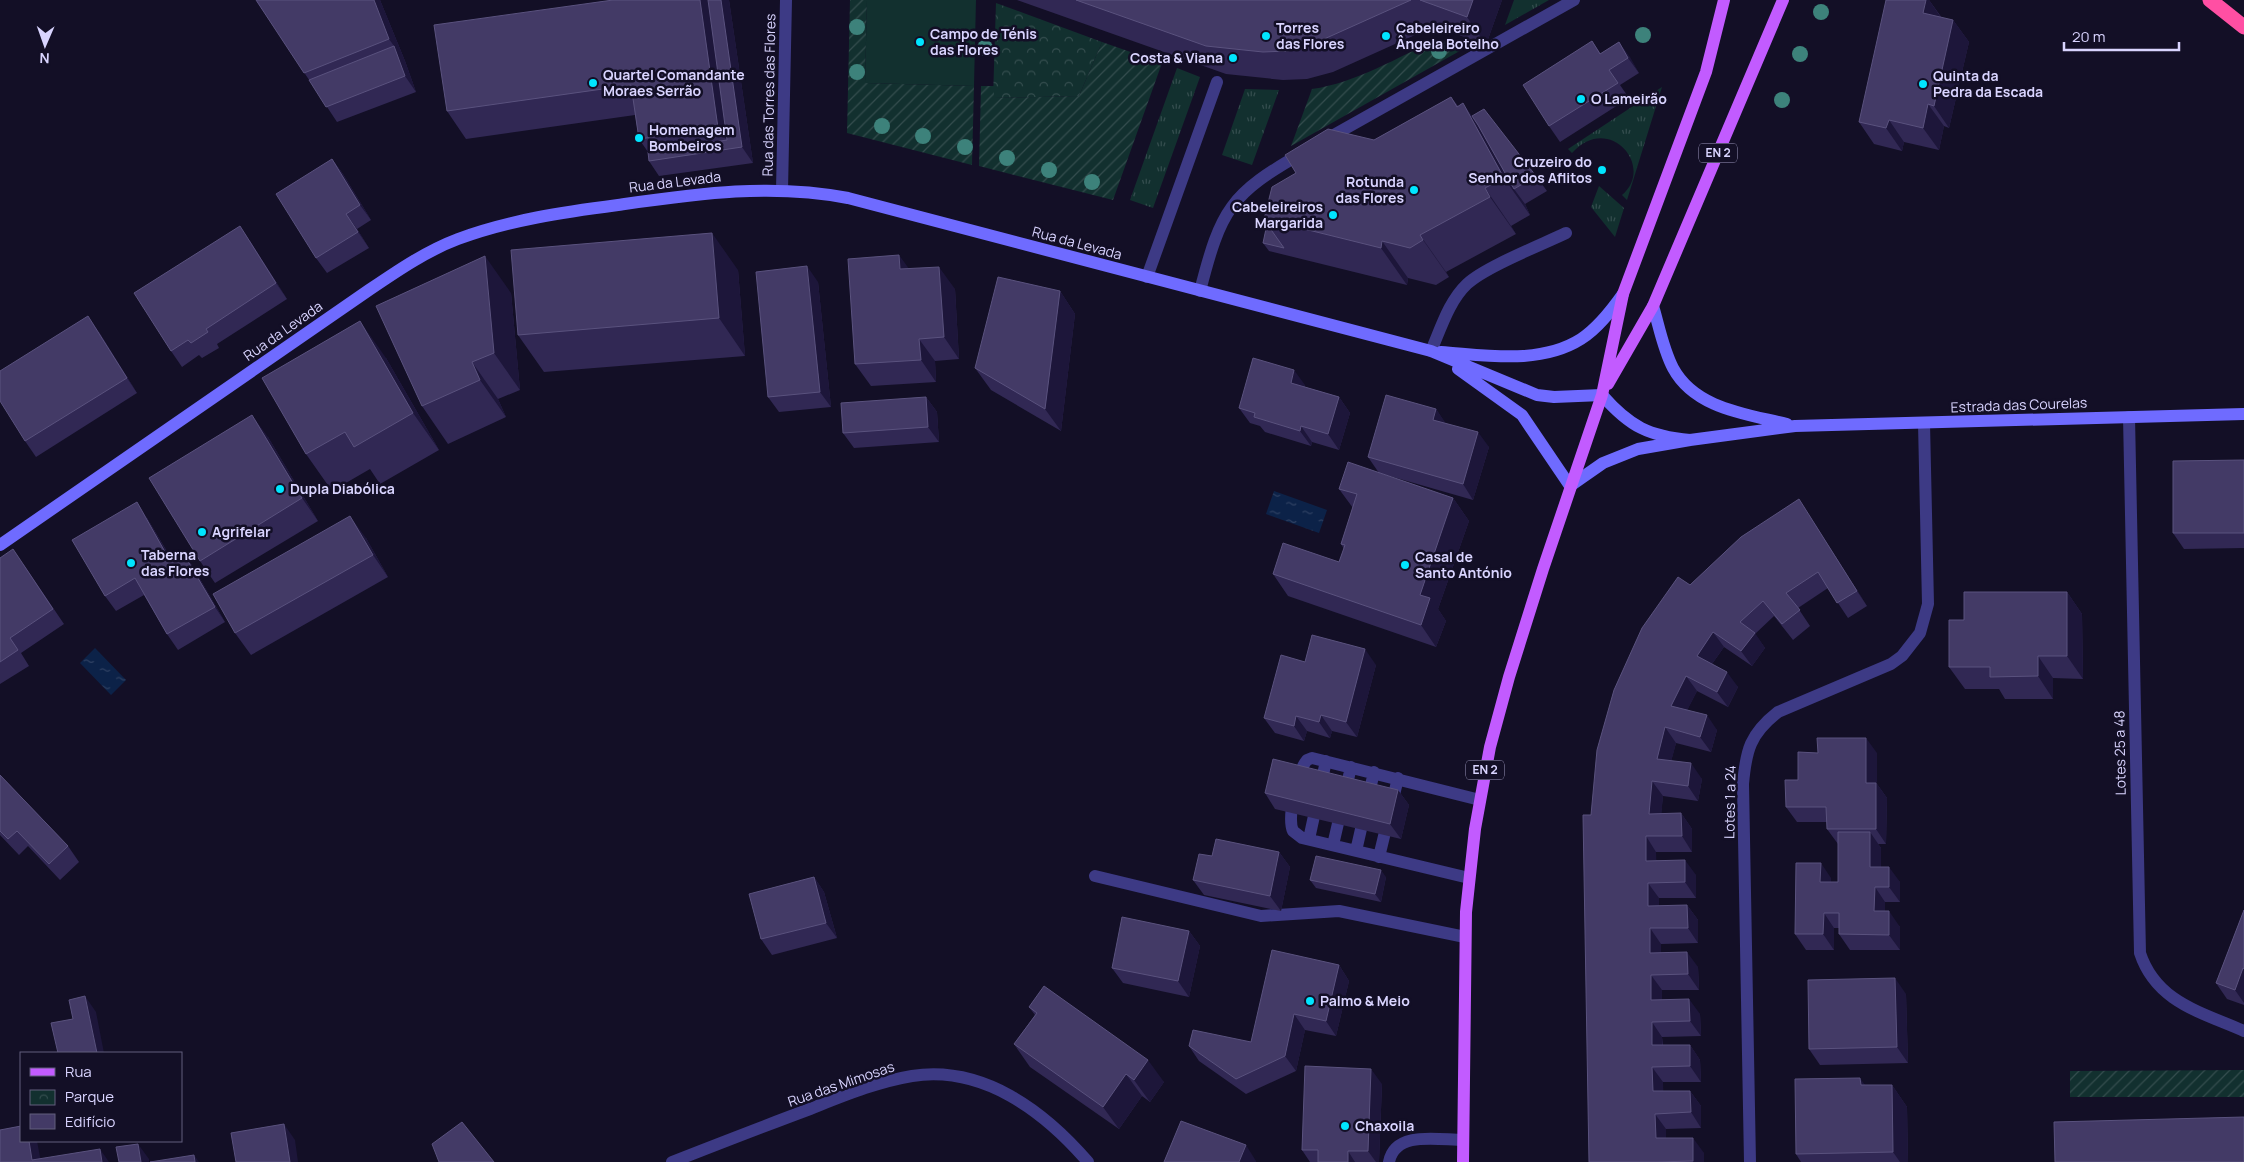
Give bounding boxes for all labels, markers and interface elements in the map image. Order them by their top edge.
street label: Rua das Torres das Flores [758,13,779,177]
place label: Torres das Flores [1276,18,1345,53]
place label: Cabeleireiro Ângela Botelho [1396,18,1499,53]
north arrow [20,20,70,70]
scale bar [2064,20,2179,52]
place label: Campo de Ténis das Flores [930,24,1037,59]
text: 20 m [2072,26,2105,47]
marker: Torres das Flores [1260,30,1272,42]
marker: Cabeleireiro Ângela Botelho [1380,30,1392,42]
marker: Campo de Ténis das Flores [914,36,926,48]
place label: Costa & Viana [1130,48,1223,67]
text: N [39,49,50,68]
marker: Costa & Viana [1227,52,1239,64]
place label: Quartel Comandante Moraes Serrão [603,65,745,100]
place label: Quinta da Pedra da Escada [1933,66,2043,101]
marker: Quartel Comandante Moraes Serrão [587,77,599,89]
marker: Quinta da Pedra da Escada [1917,78,1929,90]
place label: O Lameirão [1591,89,1667,108]
marker: O Lameirão [1575,93,1587,105]
place label: Homenagem Bombeiros [649,120,735,155]
marker: Homenagem Bombeiros [633,132,645,144]
road number: EN 2 [1699,144,1737,162]
place label: Cruzeiro do Senhor dos Aflitos [1468,152,1592,187]
marker: Cruzeiro do Senhor dos Aflitos [1596,164,1608,176]
street label: Rua da Levada [628,166,722,197]
place label: Rotunda das Flores [1336,172,1404,207]
marker: Rotunda das Flores [1408,184,1420,196]
place label: Cabeleireiros Margarida [1232,197,1323,232]
marker: Cabeleireiros Margarida [1327,209,1339,221]
street label: Rua da Levada [1030,221,1124,264]
street label: Rua da Levada [240,296,326,365]
street label: Estrada das Courelas [1950,393,2088,416]
place label: Dupla Diabólica [290,479,395,498]
marker: Dupla Diabólica [274,483,286,495]
place label: Agrifelar [212,522,271,541]
marker: Agrifelar [196,526,208,538]
place label: Taberna das Flores [141,545,210,580]
place label: Casal de Santo António [1415,547,1512,582]
marker: Taberna das Flores [125,557,137,569]
marker: Casal de Santo António [1399,559,1411,571]
street label: Lotes 25 a 48 [2109,710,2130,796]
road number: EN 2 [1466,760,1504,780]
street label: Lotes 1 a 24 [1719,765,1740,839]
place label: Palmo & Meio [1320,991,1410,1010]
marker: Palmo & Meio [1304,995,1316,1007]
legend [20,1052,182,1142]
street label: Rua das Mimosas [785,1056,897,1111]
text: Rua [65,1061,92,1082]
text: Parque [65,1086,114,1107]
text: Edifício [65,1111,116,1132]
place label: Chaxoila [1355,1116,1414,1135]
marker: Chaxoila [1339,1120,1351,1132]

